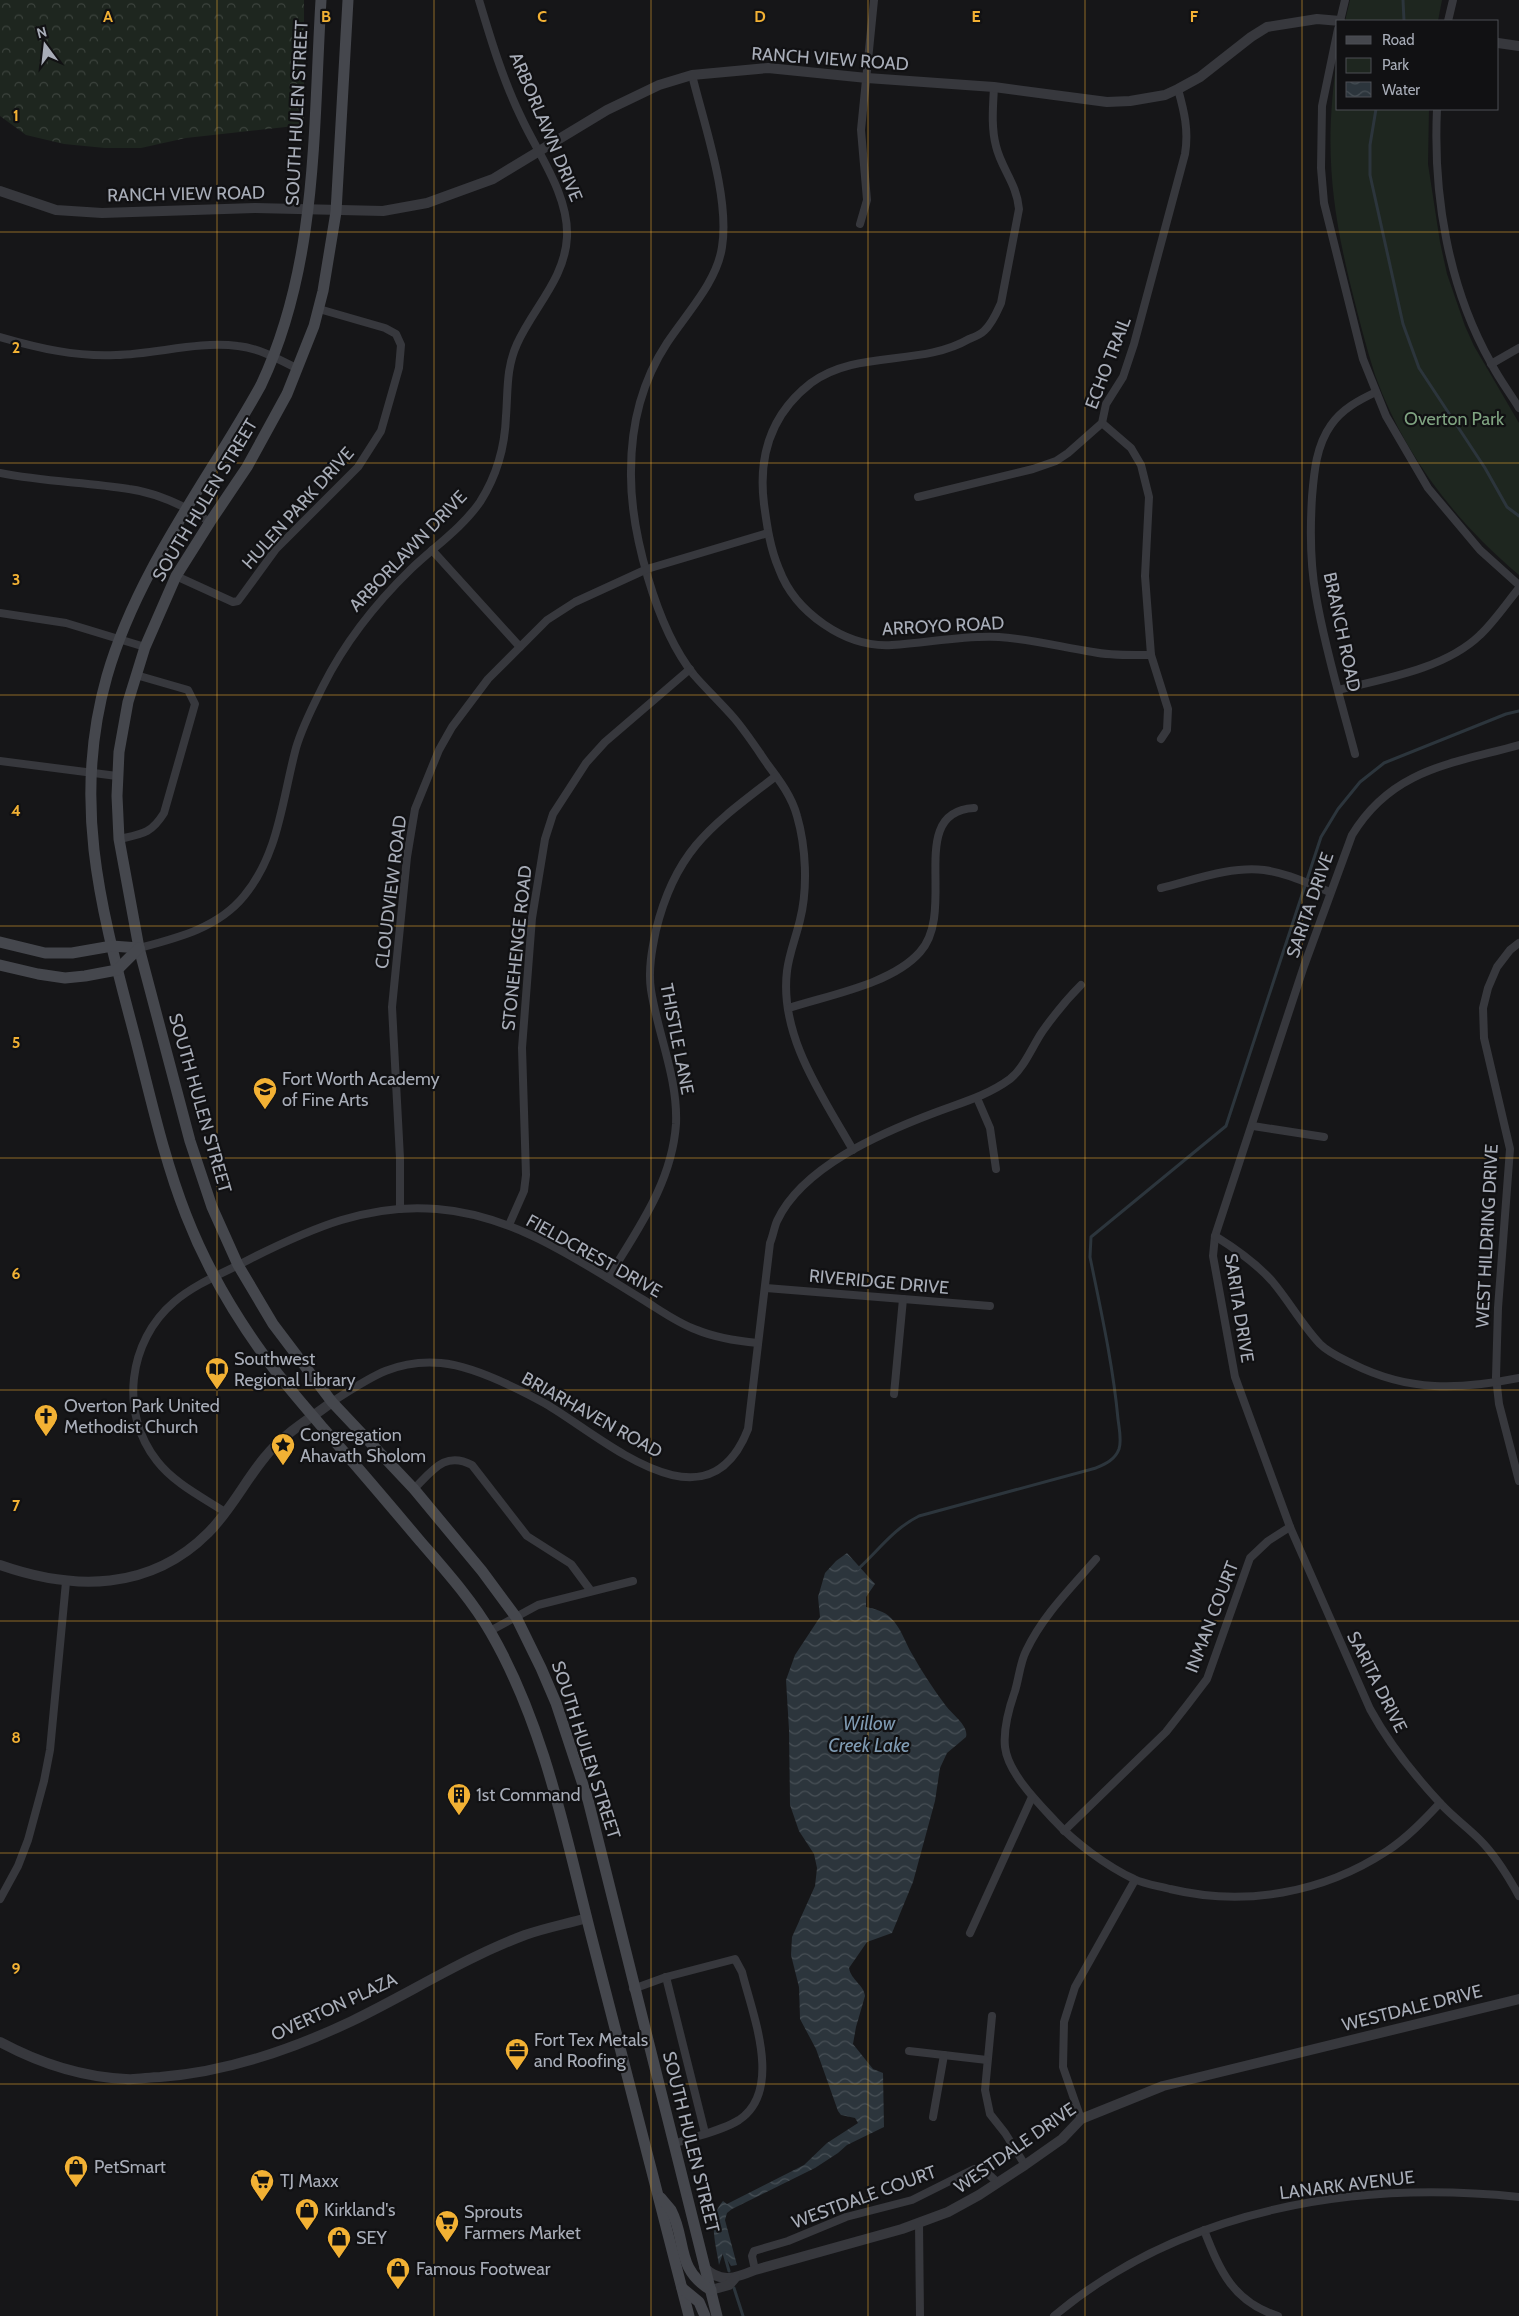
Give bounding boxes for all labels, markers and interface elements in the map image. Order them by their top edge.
text: A [103,7,113,26]
text: B [321,7,331,26]
text: C [537,7,547,26]
text: D [754,7,766,26]
text: E [971,7,981,26]
text: F [1190,7,1199,26]
street label: SOUTH HULEN STREET [281,19,313,206]
north arrow [20,20,70,70]
legend [1336,20,1499,110]
text: N [35,22,49,42]
text: Road [1382,31,1415,49]
street label: RANCH VIEW ROAD [751,43,909,75]
street label: ARBORLAWN DRIVE [505,49,587,205]
text: Park [1382,56,1409,74]
text: Water [1382,81,1420,99]
text: 1 [13,106,19,125]
street label: RANCH VIEW ROAD [107,182,265,206]
street label: ECHO TRAIL [1080,314,1136,412]
text: 2 [12,338,20,357]
park label: Overton Park [1404,408,1505,430]
street label: SOUTH HULEN STREET [148,414,262,585]
street label: HULEN PARK DRIVE [237,442,359,574]
street label: ARBORLAWN DRIVE [344,486,472,616]
text: 3 [12,570,20,589]
street label: BRANCH ROAD [1319,570,1365,694]
street label: ARROYO ROAD [881,612,1005,640]
text: 4 [11,801,21,820]
street label: CLOUDVIEW ROAD [371,814,411,970]
street label: SARITA DRIVE [1282,849,1338,961]
street label: STONEHENGE ROAD [497,864,537,1032]
street label: THISTLE LANE [655,982,699,1096]
street label: SOUTH HULEN STREET [164,1011,236,1196]
text: 5 [12,1033,20,1052]
place label: Fort Worth Academy of Fine Arts [282,1068,440,1111]
school or university icon: Fort Worth Academy of Fine Arts [252,1076,278,1110]
street label: WEST HILDRING DRIVE [1471,1143,1503,1329]
street label: FIELDCREST DRIVE [522,1210,666,1302]
street label: SARITA DRIVE [1220,1252,1258,1364]
text: 6 [12,1264,21,1283]
street label: RIVERIDGE DRIVE [808,1265,950,1299]
place label: Southwest Regional Library [234,1348,356,1391]
library icon: Southwest Regional Library [204,1356,230,1390]
street label: BRIARHAVEN ROAD [518,1367,666,1463]
place label: Overton Park United Methodist Church [64,1395,220,1438]
church icon: Overton Park United Methodist Church [33,1403,59,1437]
place label: Congregation Ahavath Sholom [300,1424,426,1467]
place icon: Congregation Ahavath Sholom [270,1432,296,1466]
text: 7 [12,1496,21,1515]
street label: INMAN COURT [1181,1558,1243,1676]
street label: SARITA DRIVE [1342,1628,1412,1736]
street label: SOUTH HULEN STREET [547,1658,625,1842]
water label: Willow Creek Lake [828,1712,910,1757]
text: 8 [11,1728,21,1747]
building icon: 1st Command [446,1782,472,1816]
place label: 1st Command [476,1784,580,1806]
text: 9 [12,1959,21,1978]
street label: OVERTON PLAZA [268,1968,400,2046]
street label: WESTDALE DRIVE [1340,1980,1484,2036]
place label: Fort Tex Metals and Roofing [534,2029,648,2072]
office icon: Fort Tex Metals and Roofing [504,2037,530,2071]
street label: SOUTH HULEN STREET [658,2049,724,2235]
street label: WESTDALE DRIVE [950,2098,1080,2198]
shop icon: PetSmart [63,2154,89,2188]
place label: PetSmart [94,2156,166,2178]
street label: WESTDALE COURT [789,2161,940,2233]
street label: LANARK AVENUE [1278,2166,1416,2204]
supermarket icon: TJ Maxx [249,2168,275,2202]
place label: TJ Maxx [280,2170,339,2192]
shop icon: Kirkland's [294,2197,320,2231]
place label: Kirkland's [324,2199,395,2221]
place label: Sprouts Farmers Market [464,2201,581,2244]
supermarket icon: Sprouts Farmers Market [434,2209,460,2243]
shop icon: SEY [326,2225,352,2259]
place label: SEY [356,2227,387,2249]
shop icon: Famous Footwear [385,2256,411,2290]
place label: Famous Footwear [416,2258,551,2280]

